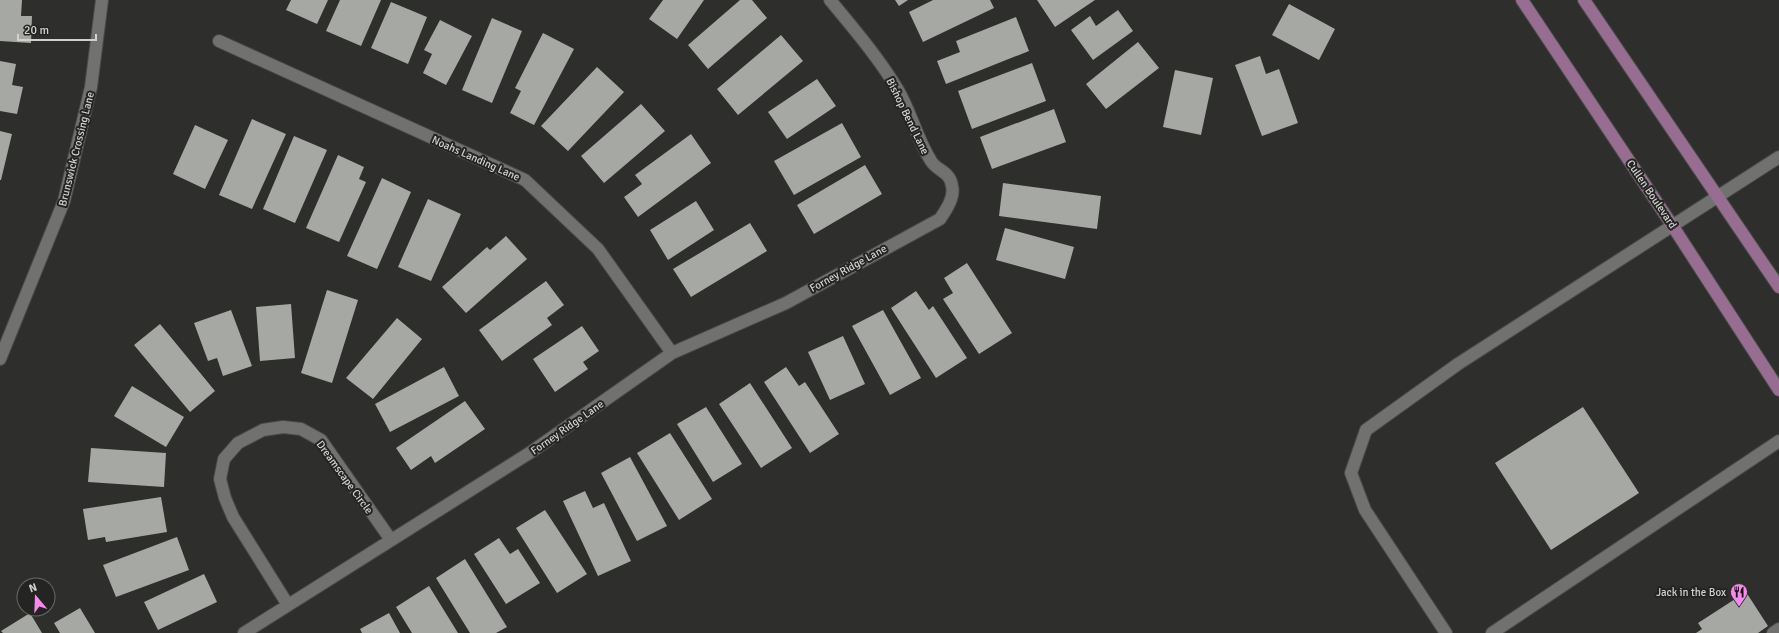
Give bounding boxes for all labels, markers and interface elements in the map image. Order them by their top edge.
scale bar [18,16,96,42]
text: 20 m [24,23,49,38]
street label: Bishop Bend Lane [883,76,932,157]
street label: Brunswick Crossing Lane [56,91,97,208]
street label: Noahs Landing Lane [430,133,522,184]
street label: Cullen Boulevard [1624,157,1679,231]
street label: Forney Ridge Lane [807,242,889,295]
street label: Forney Ridge Lane [528,397,606,457]
street label: Dreamscape Circle [314,438,376,516]
north arrow [16,577,56,617]
text: N [27,581,39,595]
restaurant icon: Jack in the Box [1729,582,1749,607]
place label: Jack in the Box [1656,586,1726,599]

